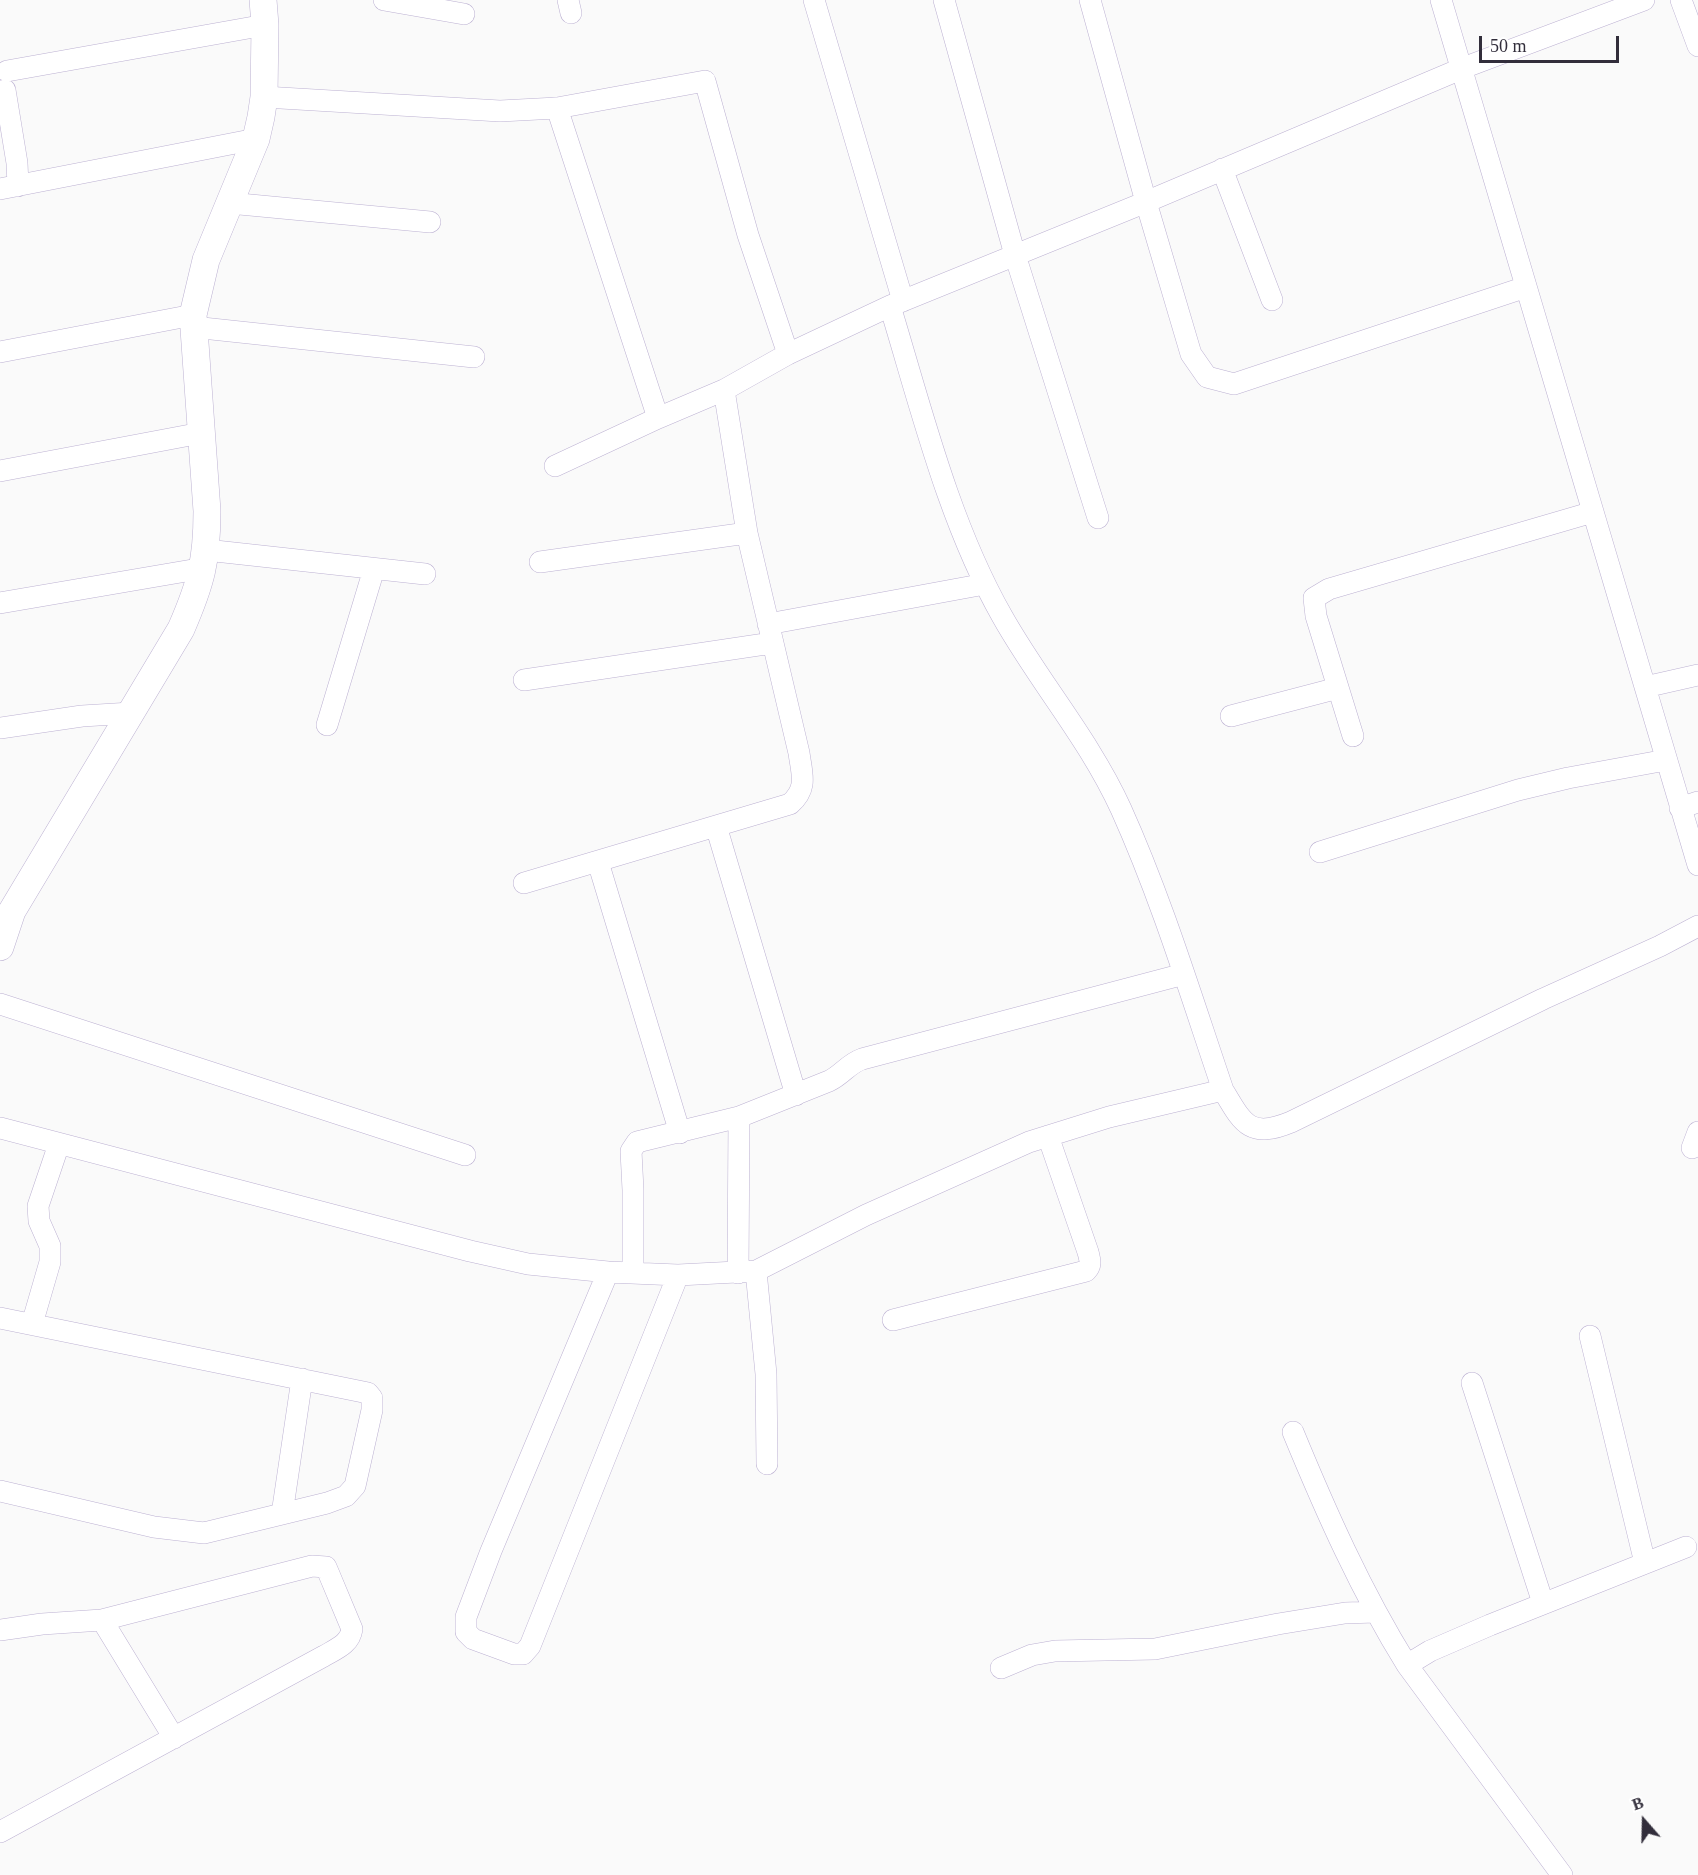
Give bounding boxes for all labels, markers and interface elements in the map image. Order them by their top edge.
scale bar [1482,24,1622,62]
text: 50 m [1490,36,1527,56]
north arrow [1614,1791,1674,1851]
text: B [1630,1794,1646,1813]

